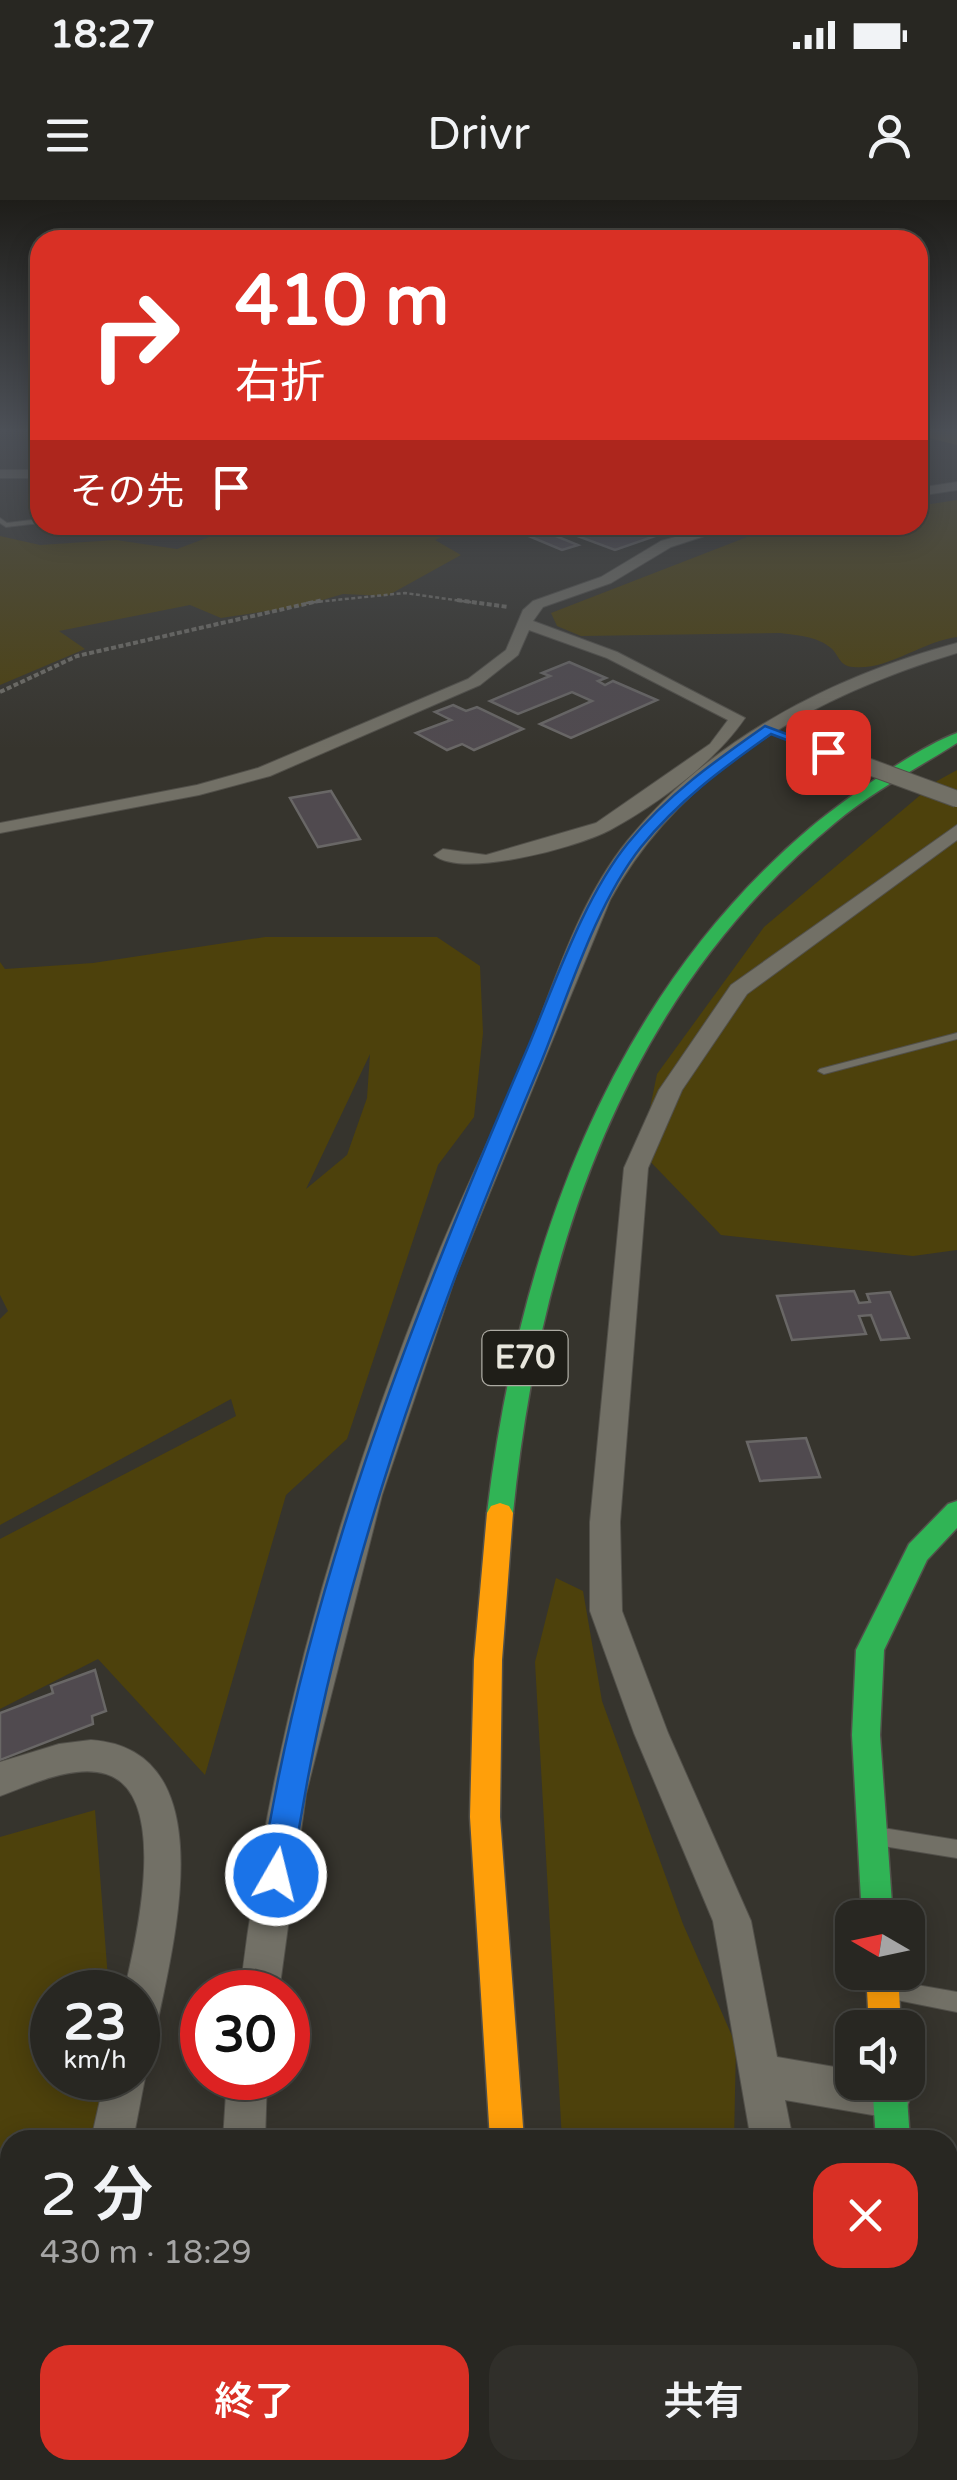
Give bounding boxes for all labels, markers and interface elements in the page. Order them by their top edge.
text: 18:27 [50,12,155,58]
icon: menu [40,108,95,163]
text: Drivr [427,108,530,162]
icon: person [862,108,917,163]
text: 410 m [235,260,449,344]
icon: right [70,270,200,400]
text: 右折 [235,356,325,410]
icon: arrive [204,460,259,515]
text: その先 [70,469,184,515]
pin [786,710,871,795]
icon: arrive [801,725,856,780]
road number: E70 [482,1331,568,1385]
position arrow [224,1823,328,1927]
north arrow [835,1900,925,1990]
map controls [835,1900,925,2100]
speed limit sign: 30 [180,1970,310,2100]
text: 23 [64,1993,126,2053]
button: sound [835,2010,925,2100]
text: km/h [64,2045,126,2075]
text: 2 分 [40,2160,153,2232]
button: close [813,2163,918,2268]
text: 430 m · 18:29 [40,2234,252,2272]
button: 終了 [40,2345,469,2460]
button: 共有 [489,2345,918,2460]

